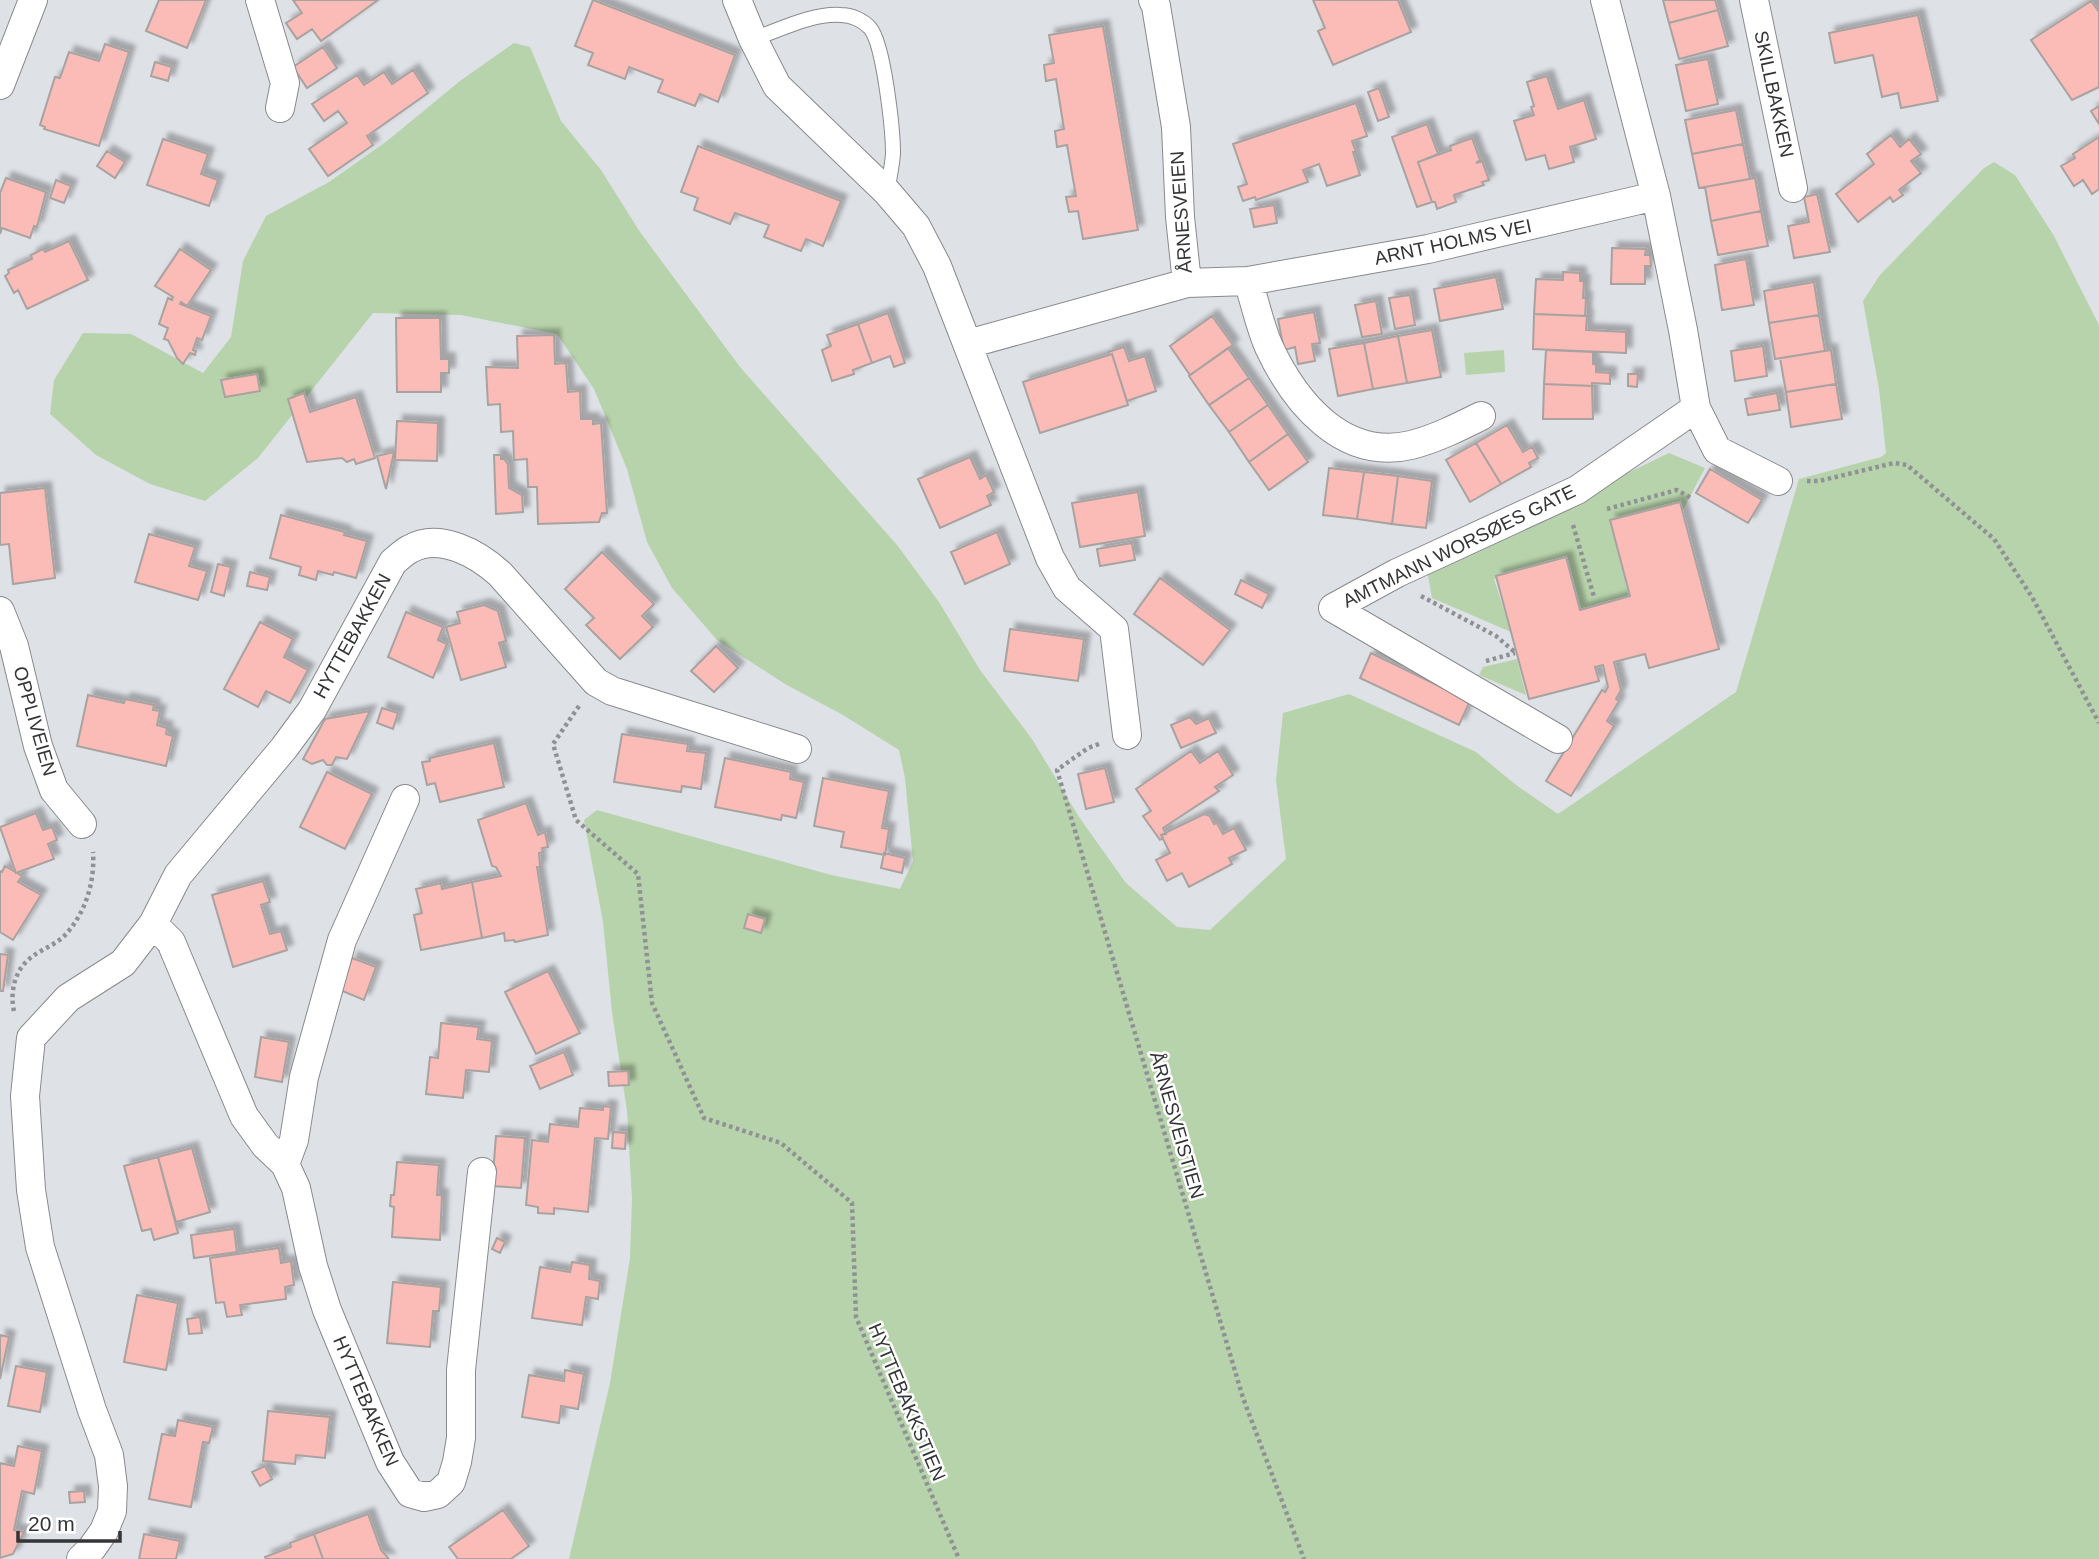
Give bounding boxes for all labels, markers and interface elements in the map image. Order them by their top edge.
street label: SKILLBAKKEN [1750,29,1798,159]
street label: ÅRNESVEIEN [1166,150,1196,274]
street label: ARNT HOLMS VEI [1372,215,1534,269]
street label: AMTMANN WORSØES GATE [1339,480,1579,612]
street label: HYTTEBAKKEN [309,570,395,702]
street label: OPPLIVEIEN [9,664,61,778]
street label: ÅRNESVEISTIEN [1146,1049,1208,1201]
street label: HYTTEBAKKSTIEN [864,1320,950,1484]
street label: HYTTEBAKKEN [329,1333,403,1469]
scale bar [18,1500,119,1544]
text: 20 m [28,1512,75,1535]

